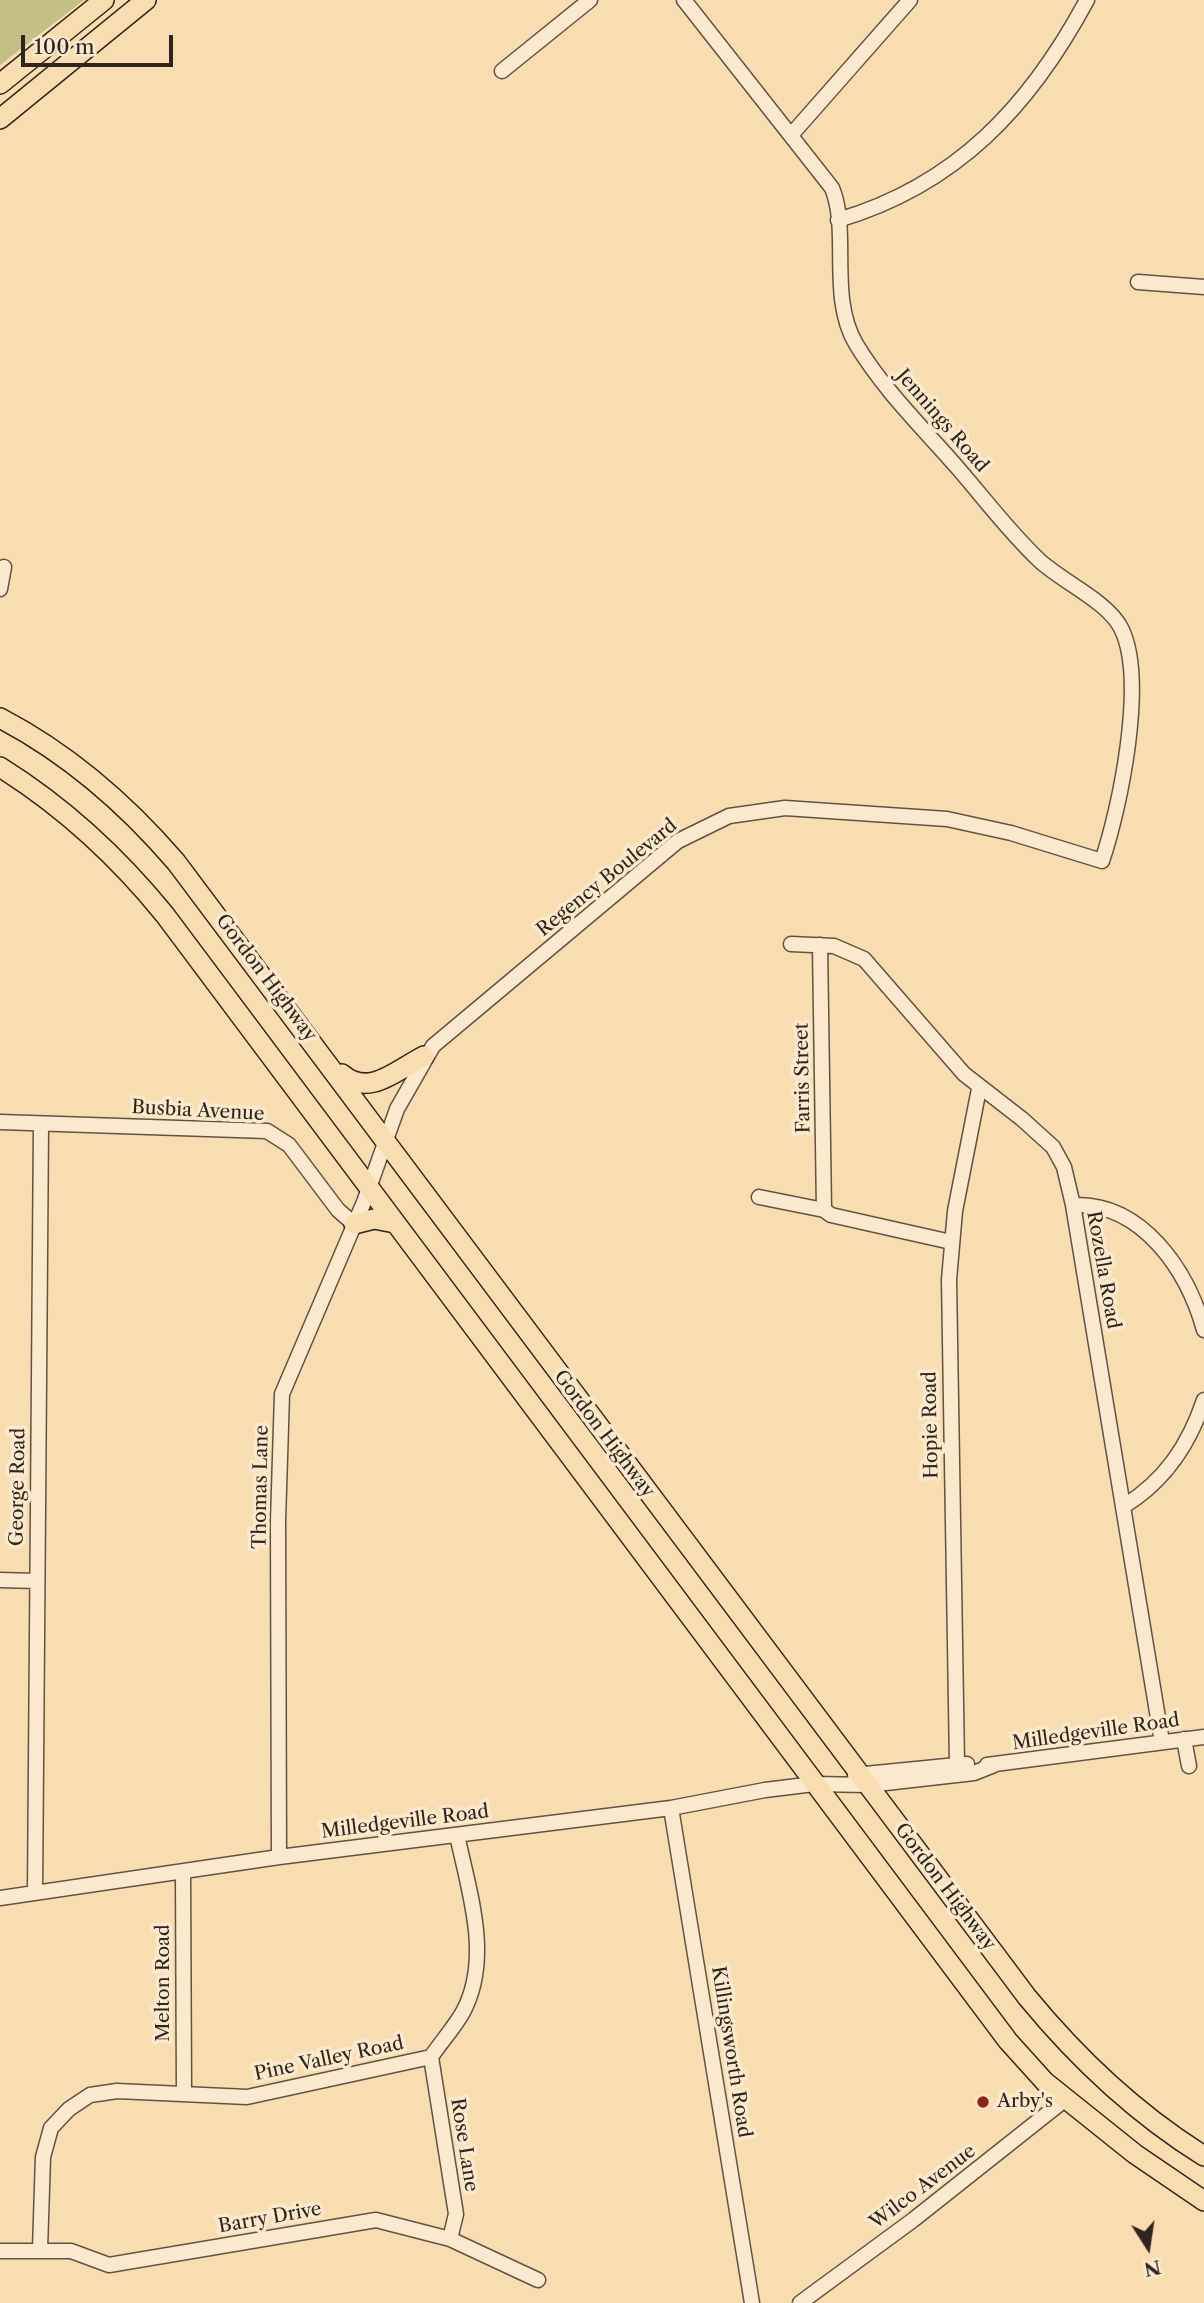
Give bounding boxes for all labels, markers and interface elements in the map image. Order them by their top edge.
scale bar [24,21,177,65]
text: 100 m [34,34,95,59]
street label: Jennings Road [891,365,993,477]
street label: Regency Boulevard [532,814,682,942]
street label: Gordon Highway [211,910,321,1046]
street label: Farris Street [791,1022,815,1134]
street label: Busbia Avenue [131,1096,265,1126]
street label: Rozella Road [1081,1209,1125,1331]
street label: Gordon Highway [549,1366,659,1502]
street label: Hopie Road [919,1371,943,1479]
street label: Thomas Lane [249,1425,273,1549]
street label: George Road [6,1428,30,1546]
street label: Milledgeville Road [1011,1709,1181,1755]
street label: Milledgeville Road [320,1800,490,1844]
street label: Gordon Highway [890,1819,1000,1955]
street label: Melton Road [153,1924,175,2042]
street label: Killingsworth Road [706,1965,756,2139]
street label: Pine Valley Road [252,2032,406,2086]
place label: Arby's [997,2091,1053,2113]
marker: Arby's [975,2094,991,2110]
street label: Rose Lane [445,2097,483,2193]
street label: Wilco Avenue [866,2140,980,2234]
street label: Barry Drive [217,2198,323,2238]
north arrow [1113,2212,1183,2282]
text: N [1142,2255,1163,2281]

